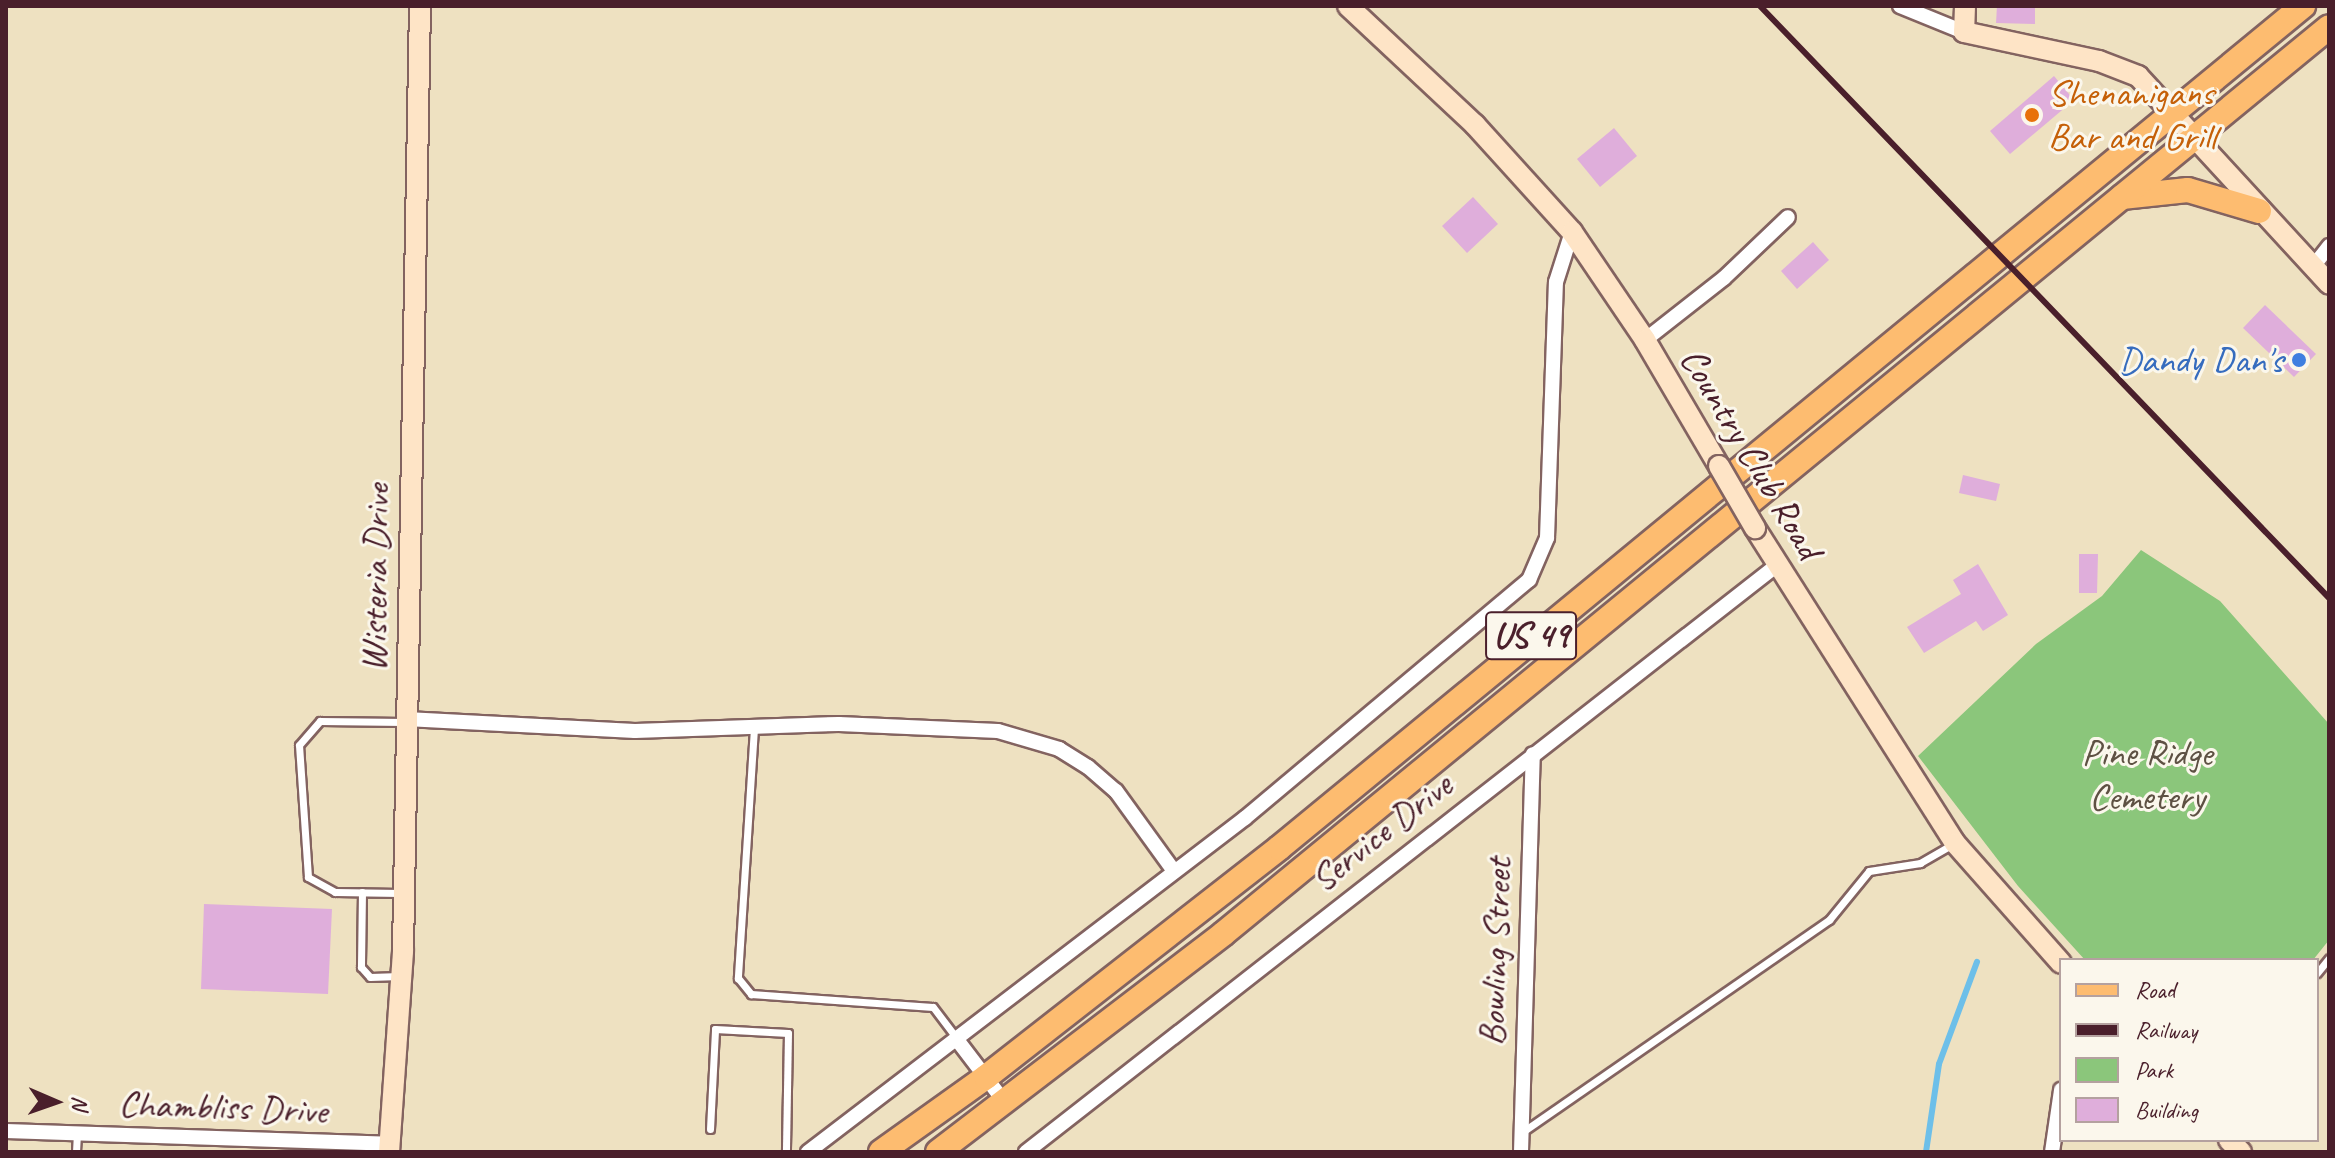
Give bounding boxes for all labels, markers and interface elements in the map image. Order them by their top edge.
place label: Shenanigans Bar and Grill [2048,70,2217,160]
marker: Shenanigans Bar and Grill [2023,106,2041,124]
place label: Dandy Dan's [2117,337,2283,383]
street label: Country Club Road [1670,339,1832,567]
marker: Dandy Dan's [2290,351,2308,369]
street label: Wisteria Drive [351,483,399,673]
road number: US 49 [1485,604,1577,668]
park label: Pine Ridge Cemetery [2081,730,2213,820]
street label: Service Drive [1301,763,1461,901]
street label: Bowling Street [1469,857,1521,1047]
legend [2059,958,2319,1142]
text: Road [2135,975,2175,1005]
text: Railway [2135,1015,2197,1045]
text: Park [2135,1055,2173,1085]
north arrow [16,1062,96,1142]
street label: Chambliss Drive [118,1081,328,1133]
text: Building [2135,1095,2198,1125]
text: N [66,1096,94,1110]

